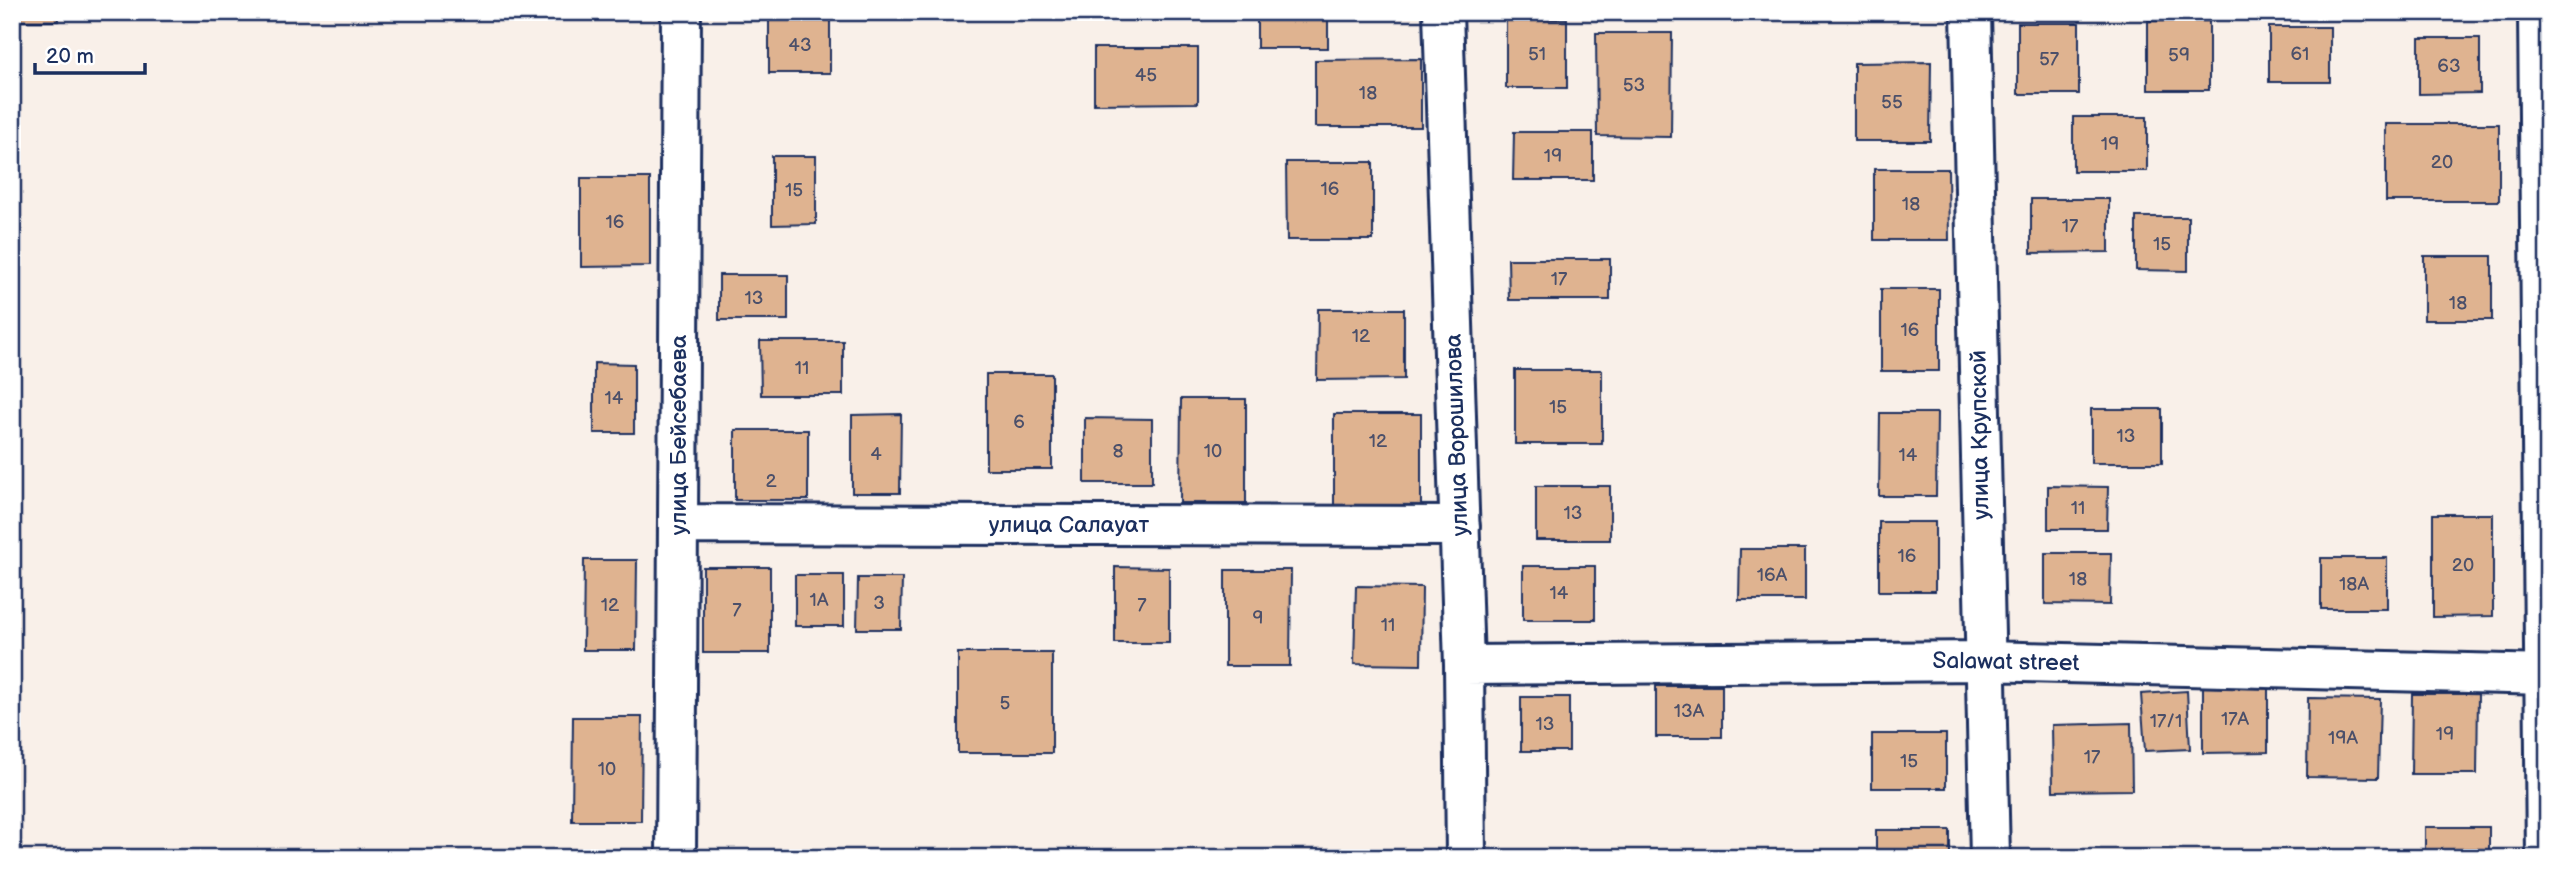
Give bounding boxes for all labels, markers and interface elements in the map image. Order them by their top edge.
scale bar [35,32,145,76]
house number: 43 [788,34,812,57]
house number: 51 [1528,43,1546,66]
house number: 61 [2291,43,2309,66]
text: 20 m [46,44,94,69]
house number: 59 [2168,44,2190,67]
house number: 57 [2039,48,2060,71]
house number: 63 [2437,55,2461,78]
house number: 45 [1135,64,1157,87]
house number: 53 [1623,74,1645,97]
house number: 18 [1359,82,1377,105]
house number: 55 [1881,91,1903,114]
house number: 19 [2101,133,2119,156]
house number: 19 [1544,145,1562,168]
house number: 20 [2431,151,2453,174]
house number: 16 [1321,178,1339,201]
house number: 15 [785,179,803,202]
house number: 18 [1902,193,1920,216]
house number: 16 [606,211,624,234]
house number: 17 [2062,215,2079,238]
house number: 15 [2153,233,2171,256]
house number: 17 [1551,268,1568,291]
house number: 13 [744,287,764,310]
house number: 18 [2449,292,2467,315]
house number: 16 [1901,319,1919,342]
house number: 12 [1352,325,1371,348]
street label: улица Ворошилова [1439,333,1475,537]
street label: улица Бейсебаева [665,334,693,535]
street label: улица Крупской [1965,350,1995,520]
house number: 11 [795,357,809,380]
house number: 14 [605,387,624,410]
house number: 15 [1549,396,1567,419]
house number: 6 [1013,411,1025,434]
house number: 13 [2116,425,2136,448]
house number: 12 [1369,430,1388,453]
house number: 8 [1112,440,1124,463]
house number: 10 [1204,440,1222,463]
house number: 4 [870,443,882,466]
house number: 14 [1899,444,1918,467]
house number: 2 [765,470,777,493]
house number: 11 [2071,497,2085,520]
house number: 13 [1563,502,1583,525]
street label: улица Салауат [989,511,1150,539]
house number: 16 [1898,545,1916,568]
house number: 20 [2452,554,2474,577]
house number: 16А [1757,564,1788,587]
house number: 18 [2069,568,2087,591]
house number: 18А [2339,573,2369,596]
house number: 14 [1550,582,1569,605]
house number: 1А [810,589,829,612]
house number: 3 [873,592,885,615]
house number: 12 [601,594,620,617]
house number: 7 [1137,594,1147,617]
house number: 7 [732,599,742,622]
house number: 9 [1253,607,1263,630]
house number: 11 [1381,614,1395,637]
street label: Salawat street [1932,647,2080,677]
house number: 5 [1000,692,1011,715]
house number: 13А [1674,700,1705,723]
house number: 17А [2221,708,2250,731]
house number: 17/1 [2150,710,2182,733]
house number: 13 [1535,713,1555,736]
house number: 19 [2436,723,2454,746]
house number: 19А [2328,727,2358,750]
house number: 17 [2084,746,2101,769]
house number: 15 [1900,750,1918,773]
house number: 10 [598,758,616,781]

